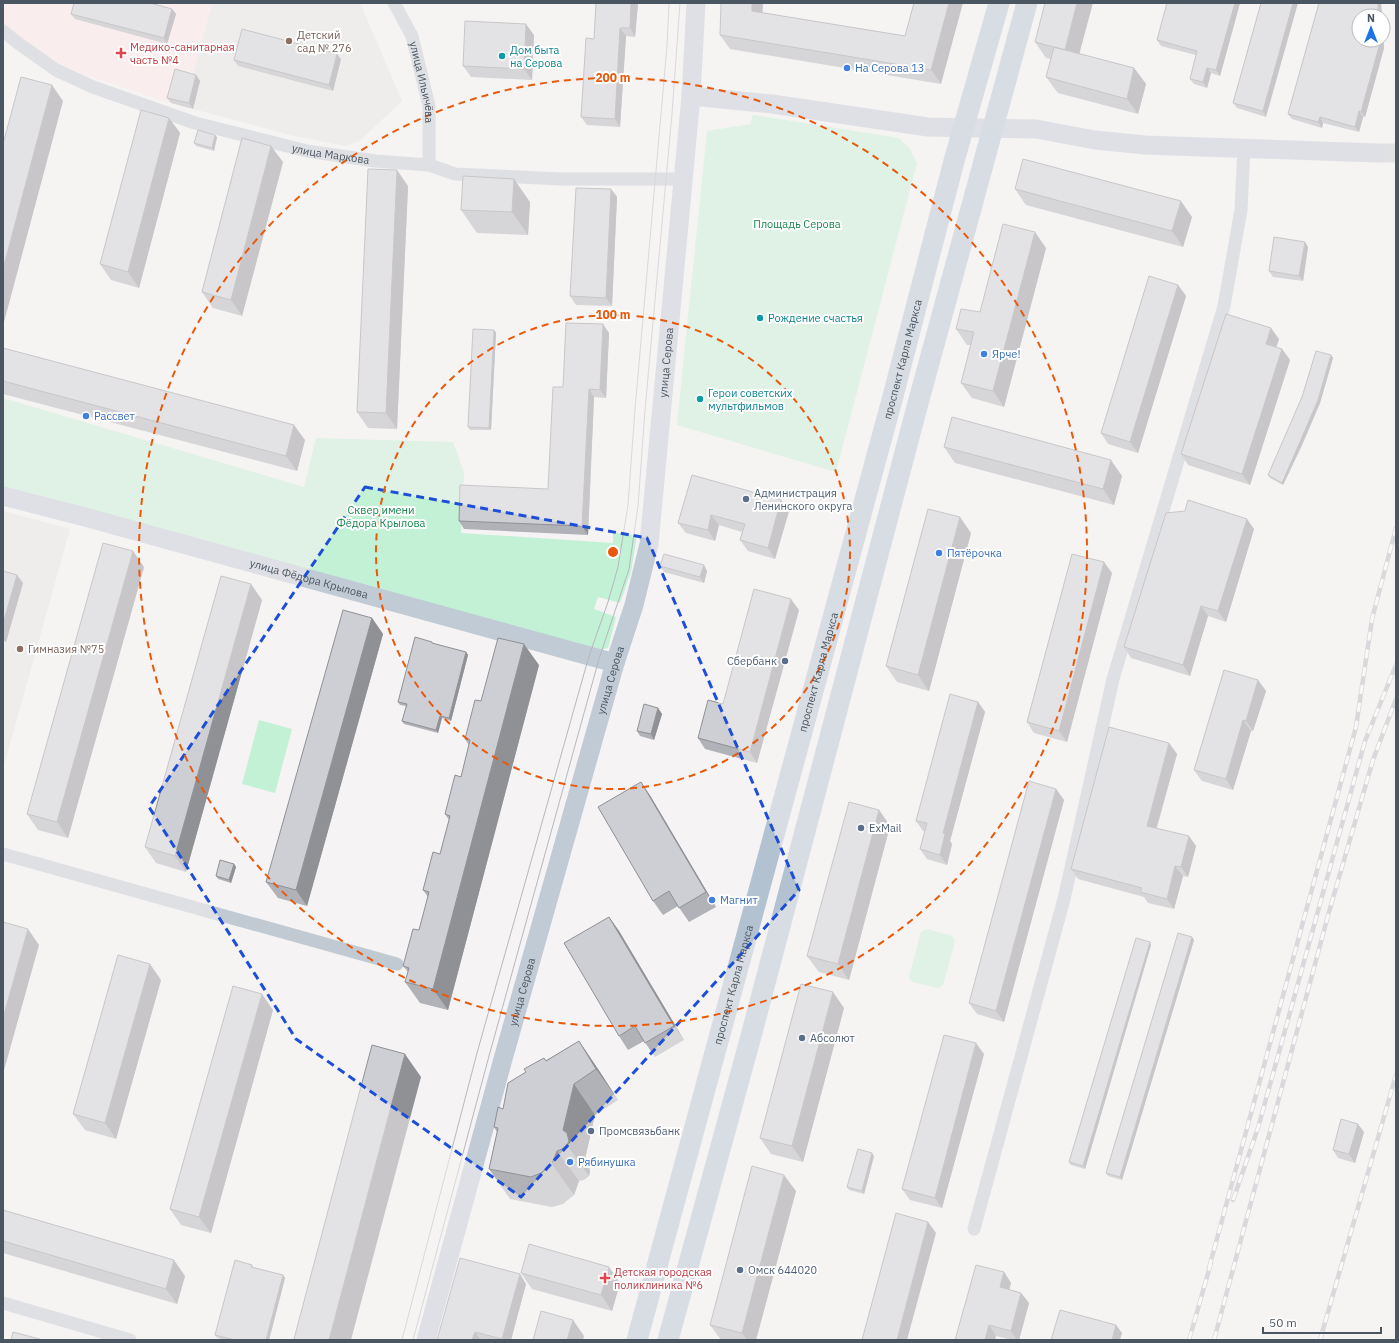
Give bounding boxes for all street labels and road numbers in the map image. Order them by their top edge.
street label: улица Ильичёва [407,40,436,123]
street label: улица Маркова [290,140,370,167]
street label: проспект Карла Маркса [880,298,925,421]
street label: улица Серова [656,327,676,398]
street label: улица Фёдора Крылова [248,556,370,602]
street label: проспект Карла Маркса [795,611,841,733]
street label: улица Серова [594,644,627,716]
street label: проспект Карла Маркса [710,923,756,1046]
street label: улица Серова [506,956,538,1028]

